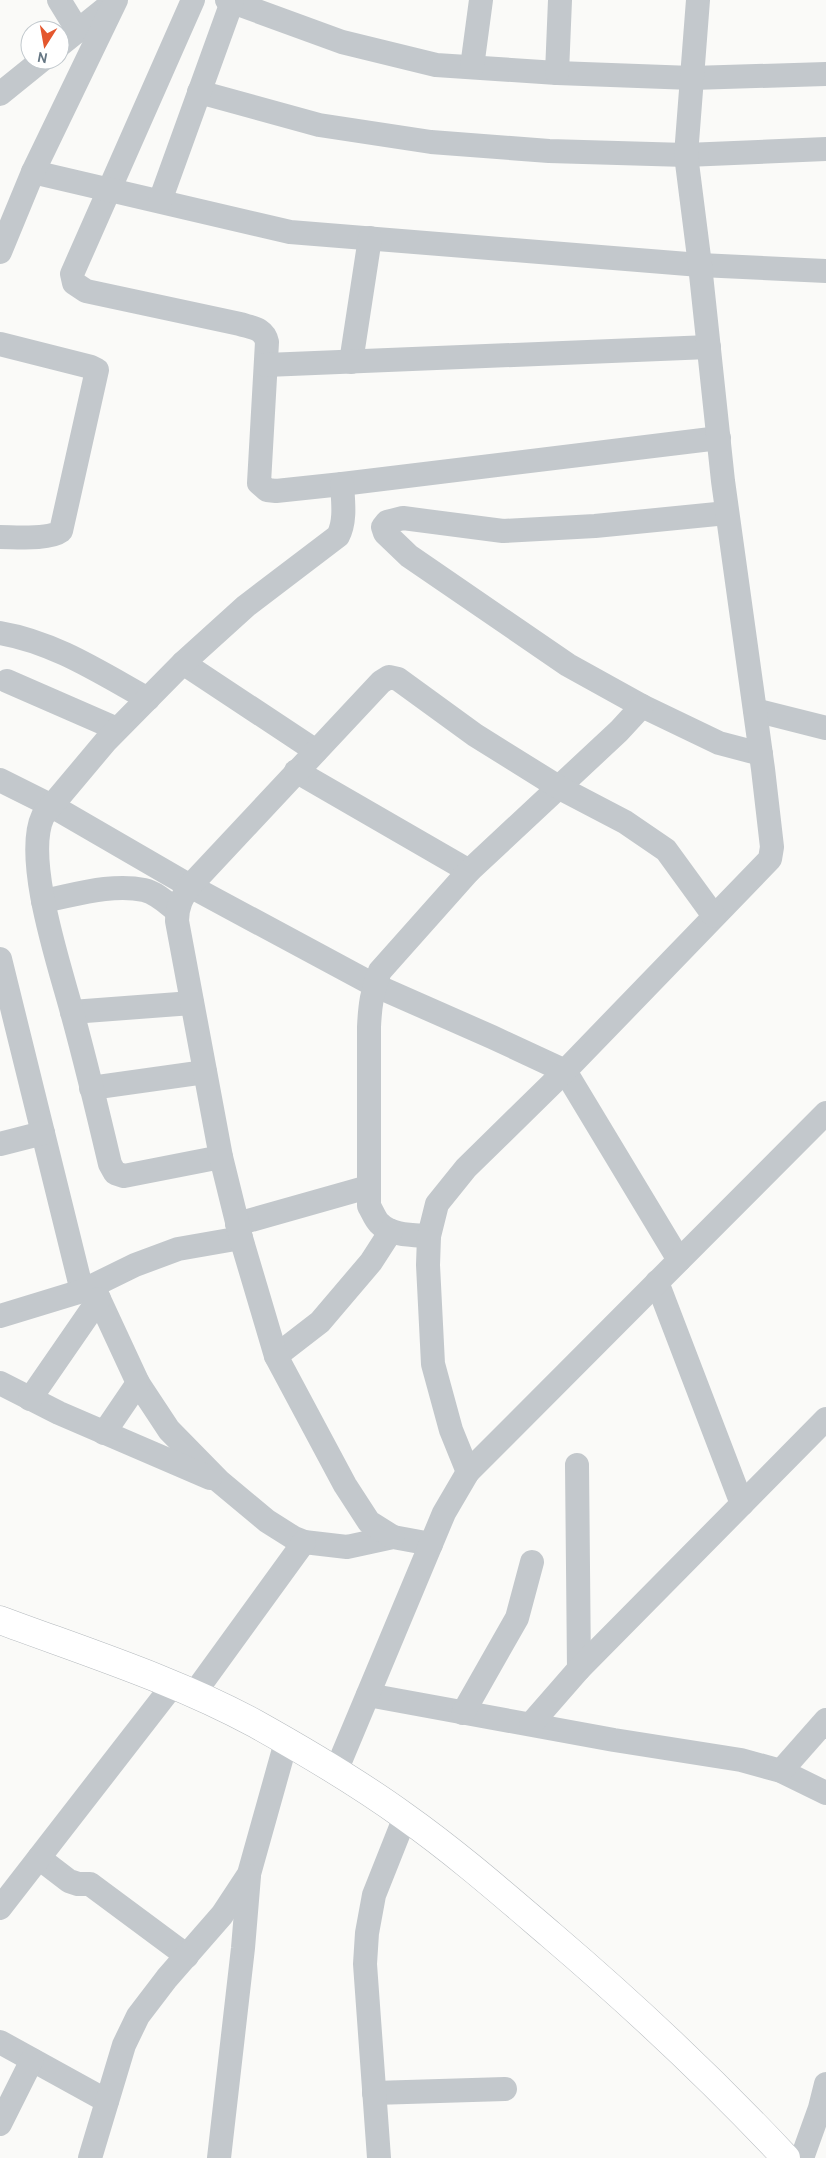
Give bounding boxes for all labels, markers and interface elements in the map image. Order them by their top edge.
north arrow [20,20,70,70]
text: N [36,48,49,68]

